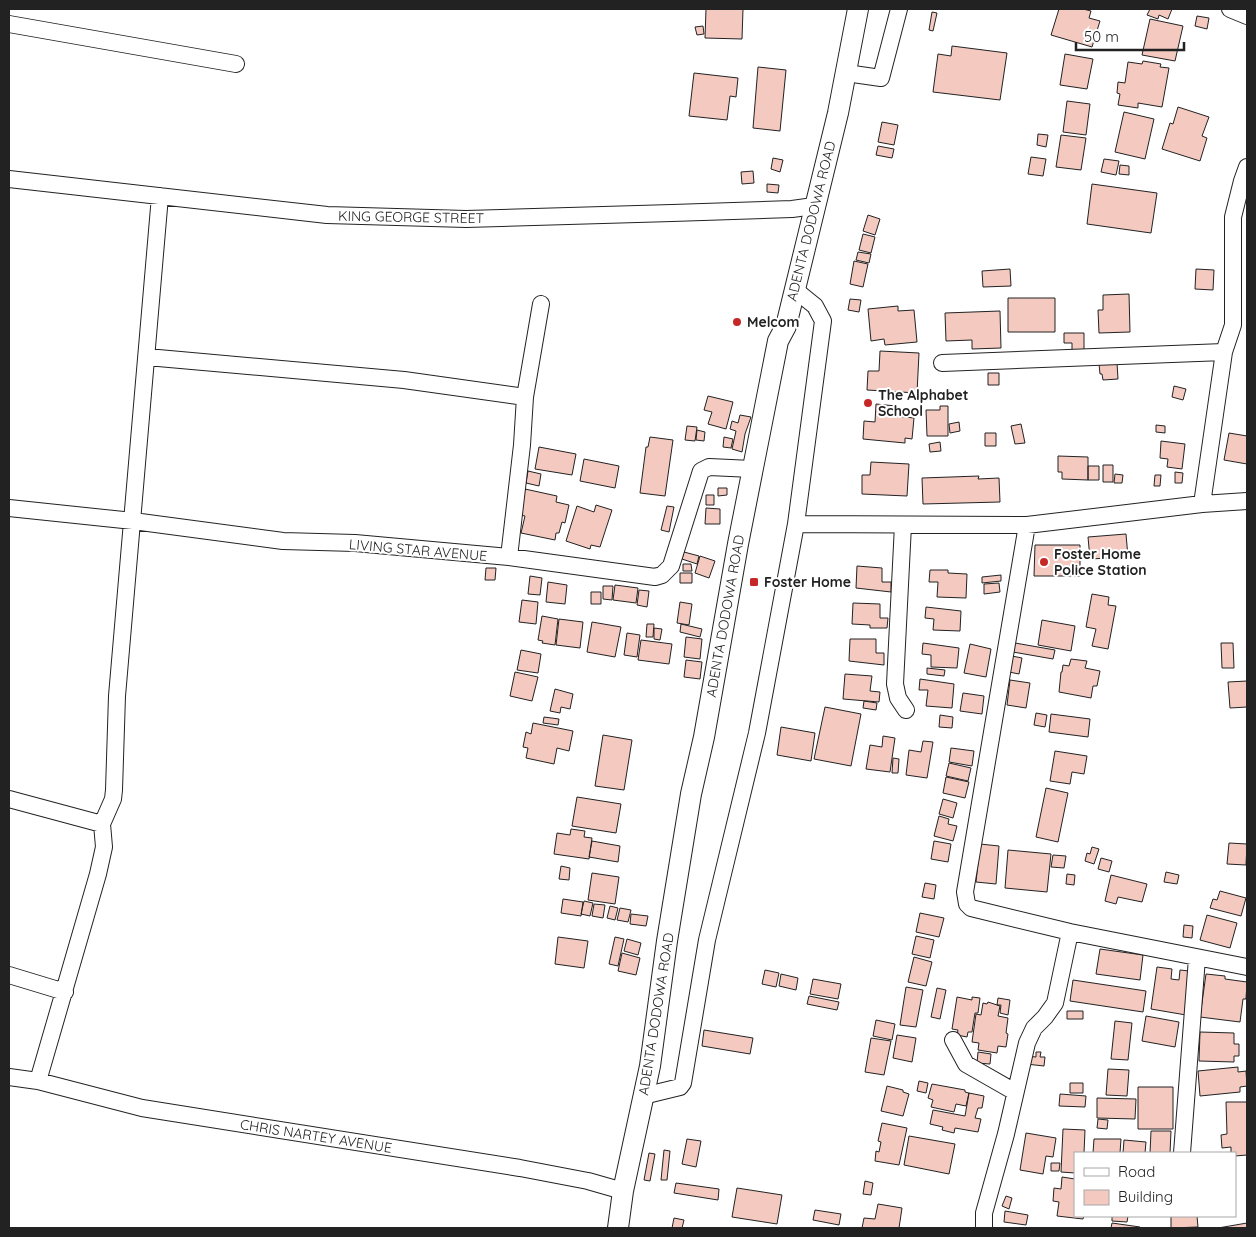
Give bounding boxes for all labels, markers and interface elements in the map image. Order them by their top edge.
scale bar [1076,20,1184,52]
text: 50 m [1084,27,1119,46]
street label: ADENTA DODOWA ROAD [782,139,840,303]
street label: KING GEORGE STREET [338,207,484,227]
place label: Melcom [747,313,799,331]
marker: Melcom [731,316,743,328]
place label: The Alphabet School [878,386,969,420]
marker: The Alphabet School [862,397,874,409]
street label: ADENTA DODOWA ROAD [702,533,748,699]
street label: LIVING STAR AVENUE [348,535,488,565]
place label: Foster Home Police Station [1054,545,1147,579]
marker: Foster Home Police Station [1038,556,1050,568]
place label: Foster Home [764,573,851,591]
marker: Foster Home [748,576,760,588]
street label: ADENTA DODOWA ROAD [634,931,678,1097]
street label: CHRIS NARTEY AVENUE [239,1115,393,1157]
legend [1074,1152,1236,1217]
text: Road [1118,1162,1155,1181]
text: Building [1118,1187,1173,1206]

